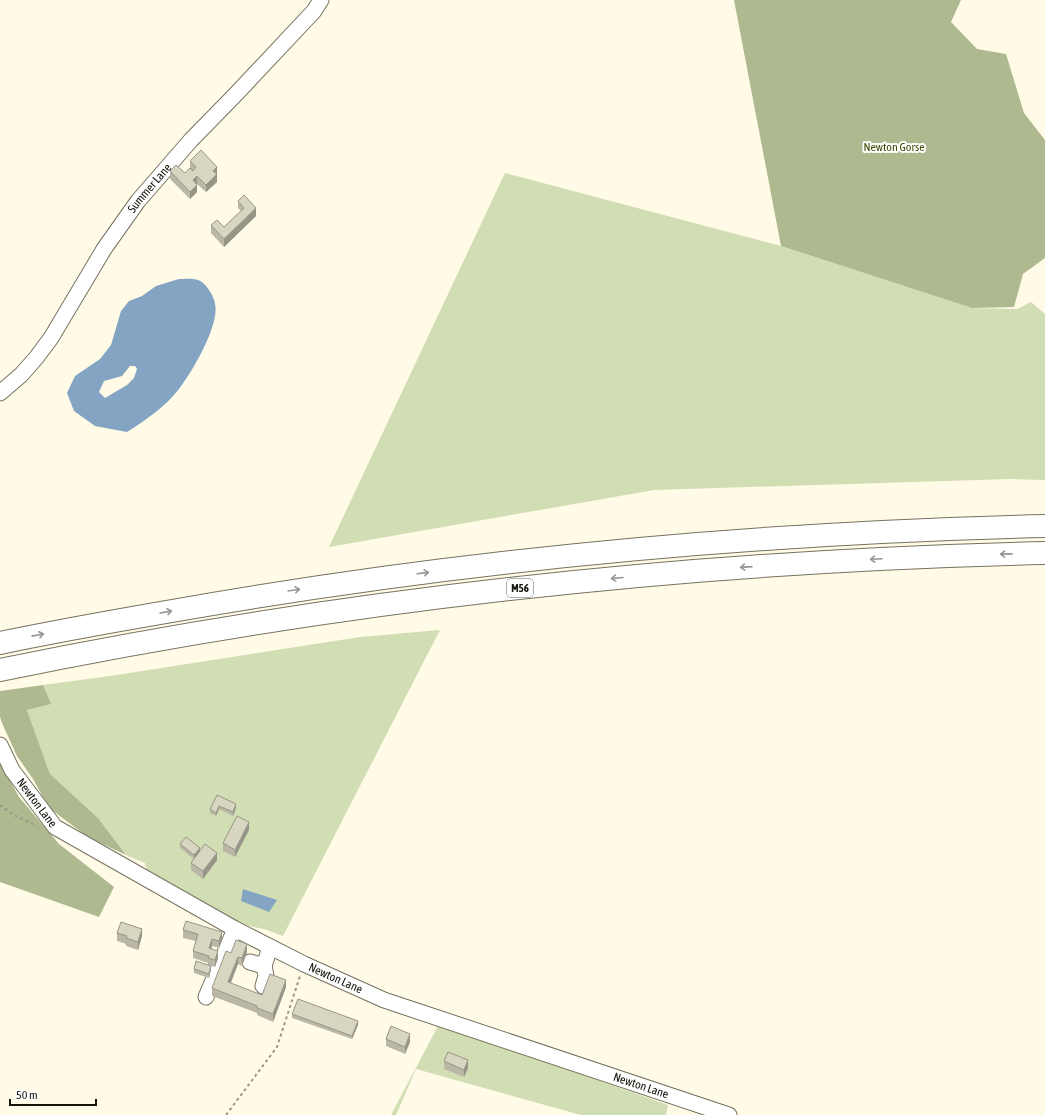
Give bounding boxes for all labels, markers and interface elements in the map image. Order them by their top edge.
park label: Newton Gorse [863,140,925,154]
street label: Summer Lane [125,161,174,216]
one-way arrow [1000,550,1013,558]
one-way arrow [870,555,883,562]
one-way arrow [740,563,753,570]
one-way arrow [416,569,429,577]
one-way arrow [611,574,624,582]
road number: M56 [507,579,533,597]
one-way arrow [287,586,300,594]
one-way arrow [159,607,172,615]
one-way arrow [31,631,44,639]
street label: Newton Lane [14,776,60,830]
street label: Newton Lane [306,960,365,996]
street label: Newton Lane [611,1070,671,1101]
scale bar [10,1081,96,1107]
text: 50 m [16,1088,38,1102]

